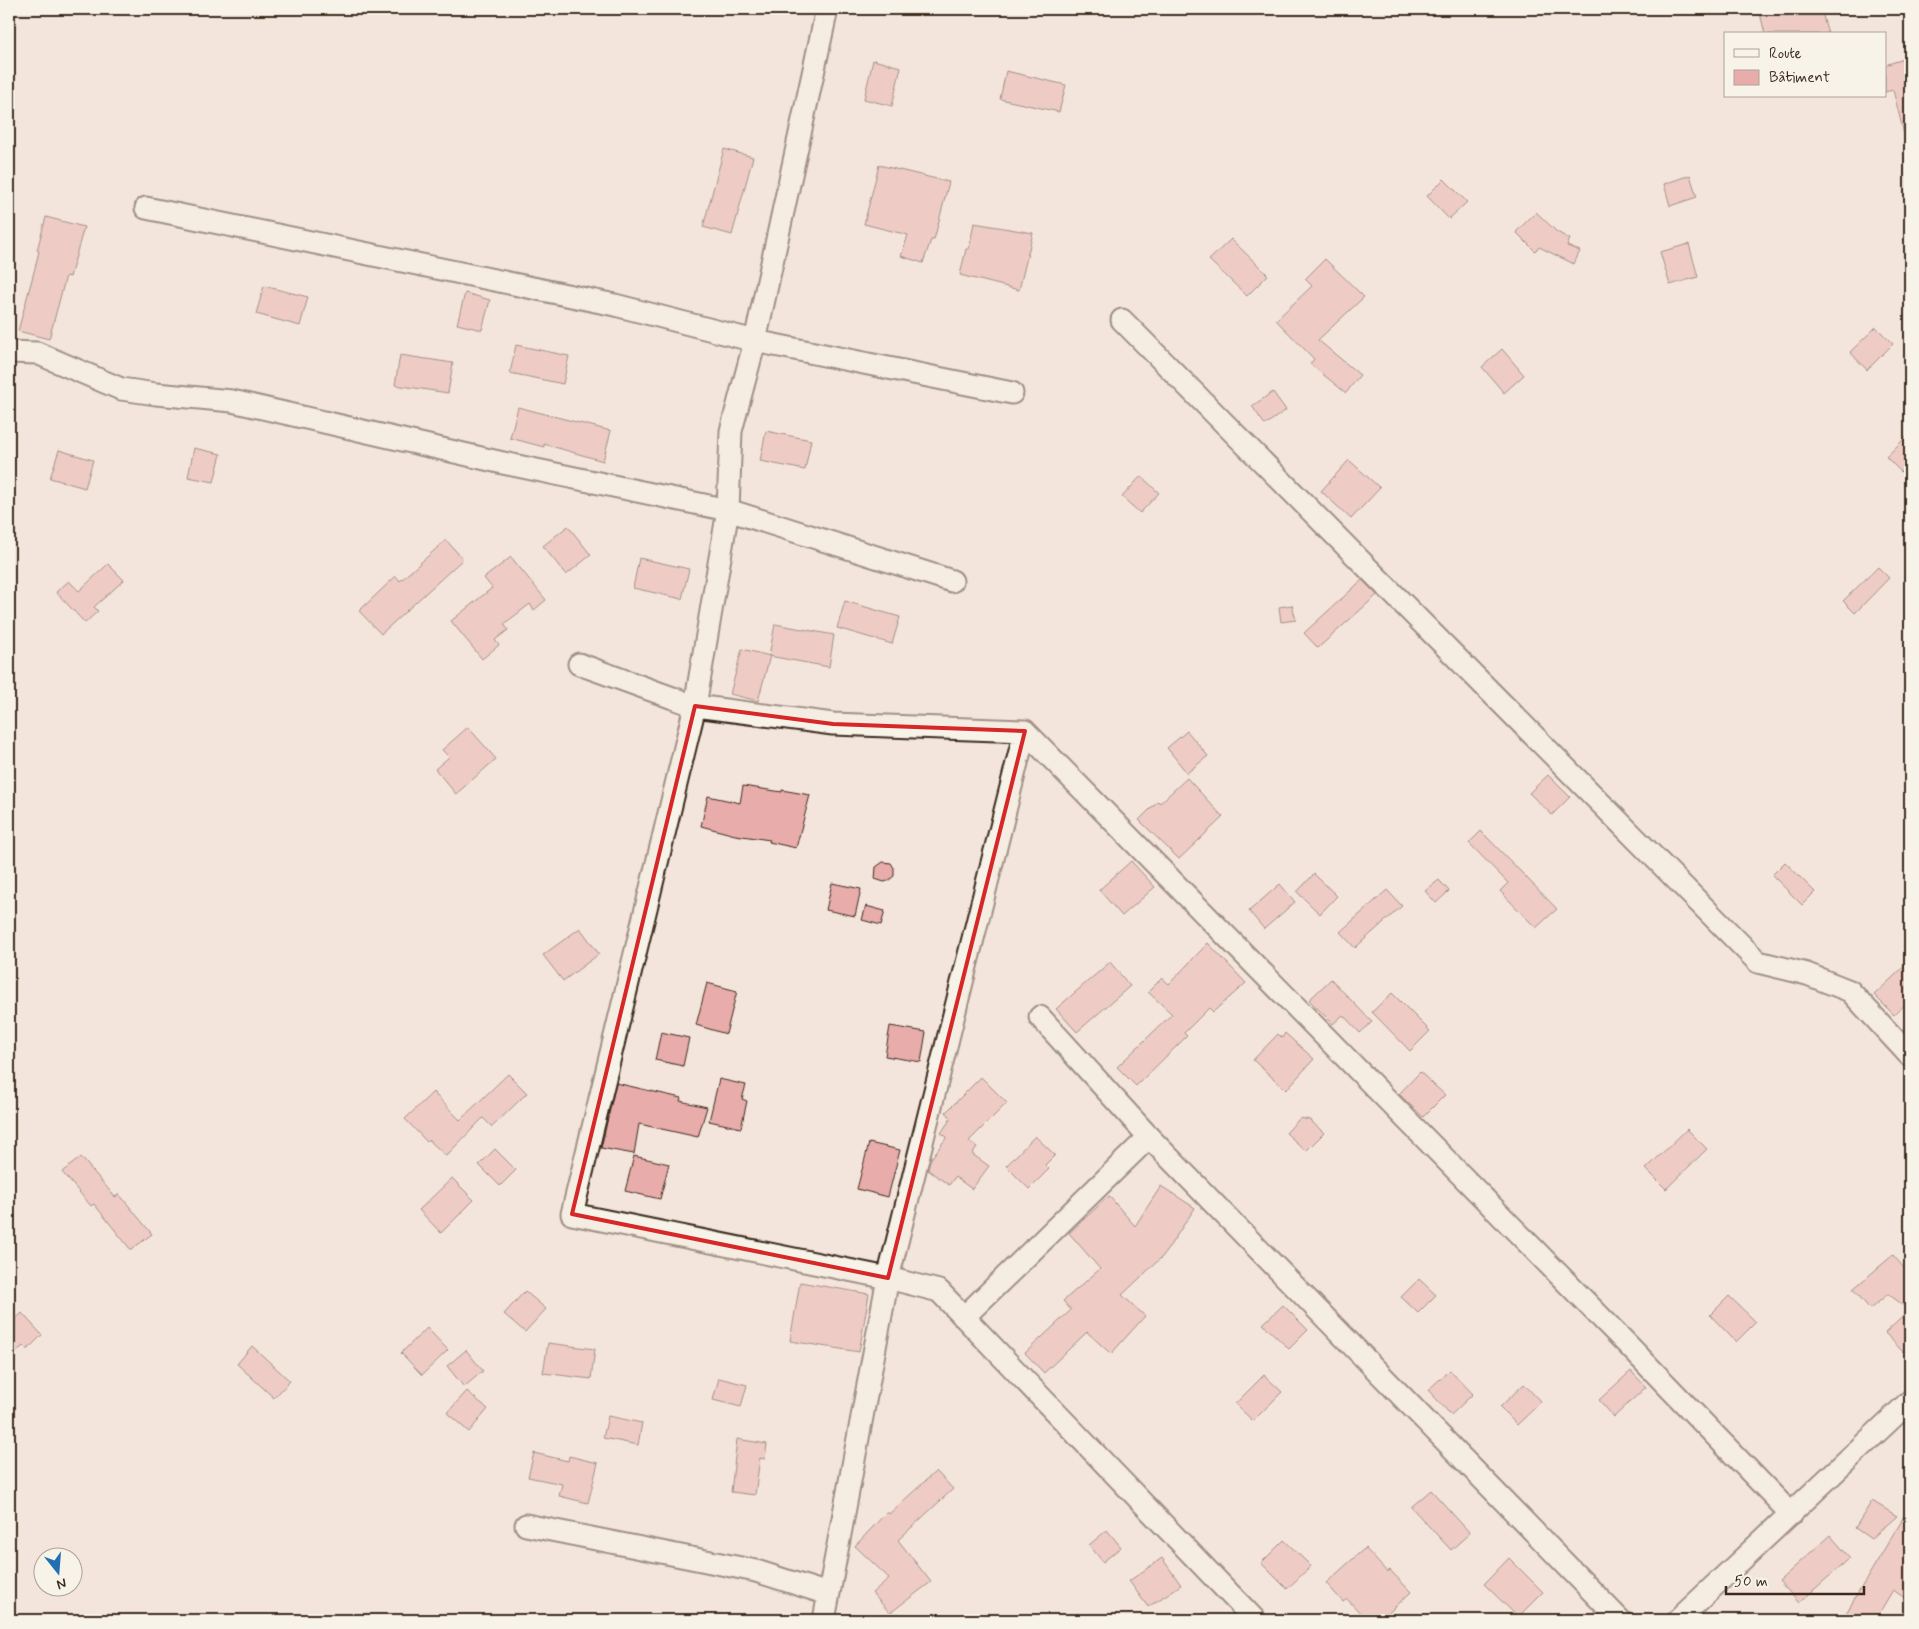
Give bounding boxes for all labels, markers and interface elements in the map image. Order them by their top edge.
legend [1724,32,1886,98]
text: Route [1769,44,1802,64]
text: Bâtiment [1769,68,1830,88]
north arrow [32,1546,82,1596]
scale bar [1726,1564,1864,1596]
text: 50 m [1734,1572,1768,1592]
text: N [54,1574,69,1593]

